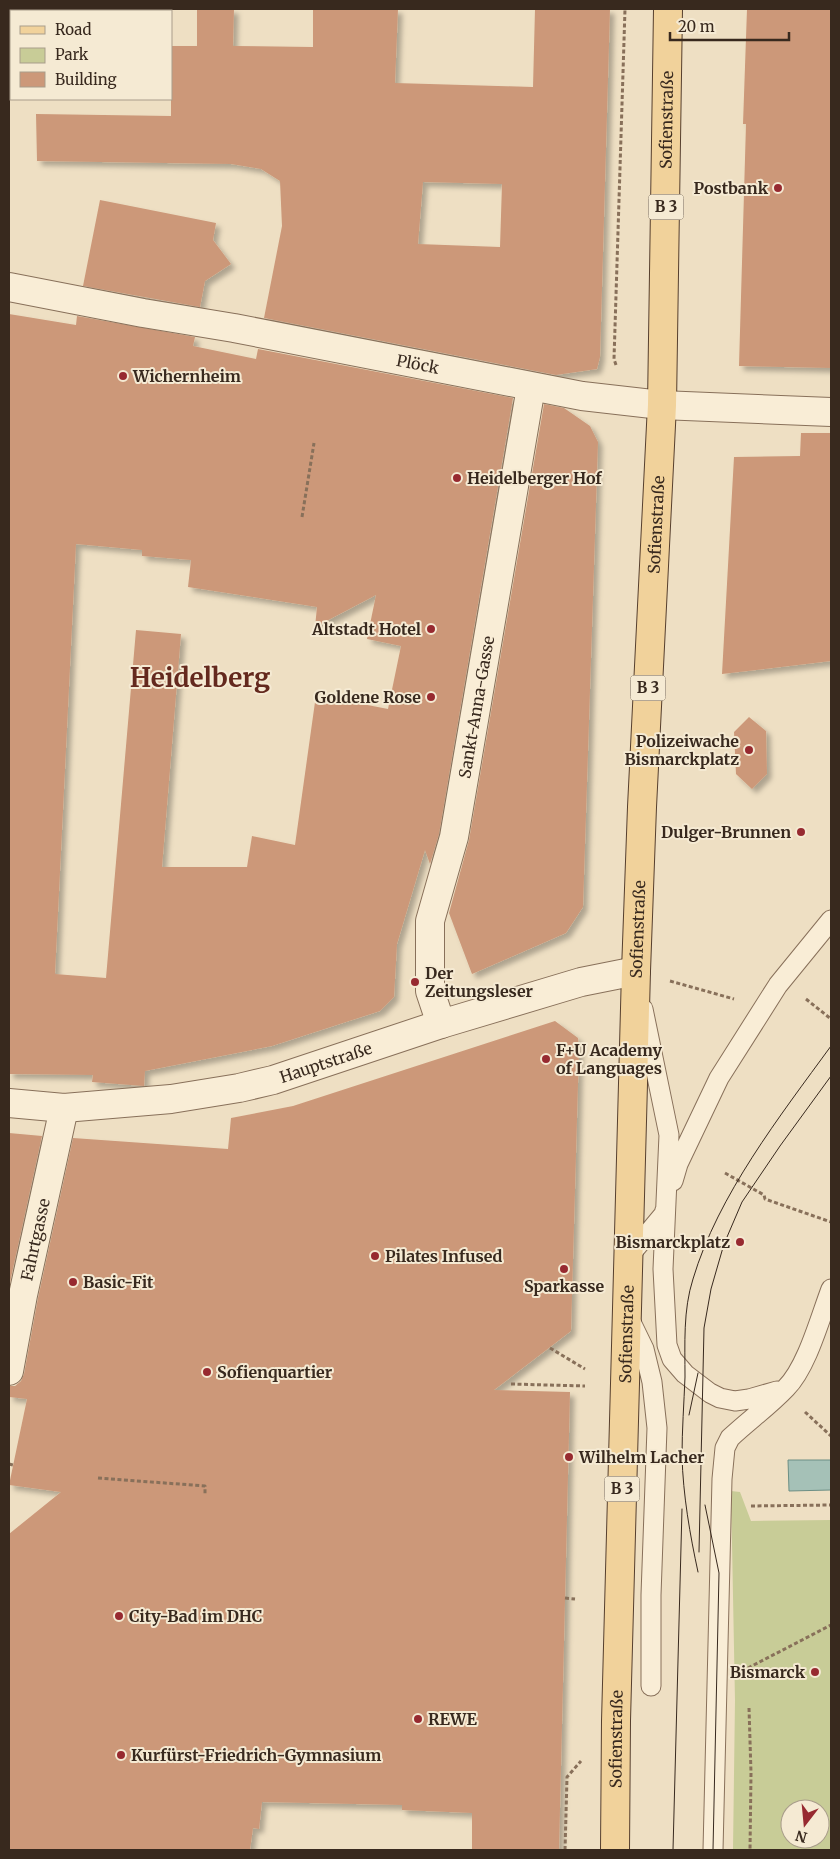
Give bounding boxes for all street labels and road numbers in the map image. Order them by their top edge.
street label: Sofienstraße [656,71,677,169]
road number: B 3 [648,194,684,220]
street label: Plöck [395,350,442,378]
street label: Sofienstraße [644,475,668,574]
street label: Sankt-Anna-Gasse [454,634,498,780]
road number: B 3 [630,676,666,700]
street label: Sofienstraße [626,880,649,979]
street label: Hauptstraße [277,1038,374,1087]
street label: Fahrtgasse [16,1197,54,1283]
street label: Sofienstraße [615,1285,638,1383]
road number: B 3 [604,1476,640,1502]
street label: Sofienstraße [605,1690,627,1788]

